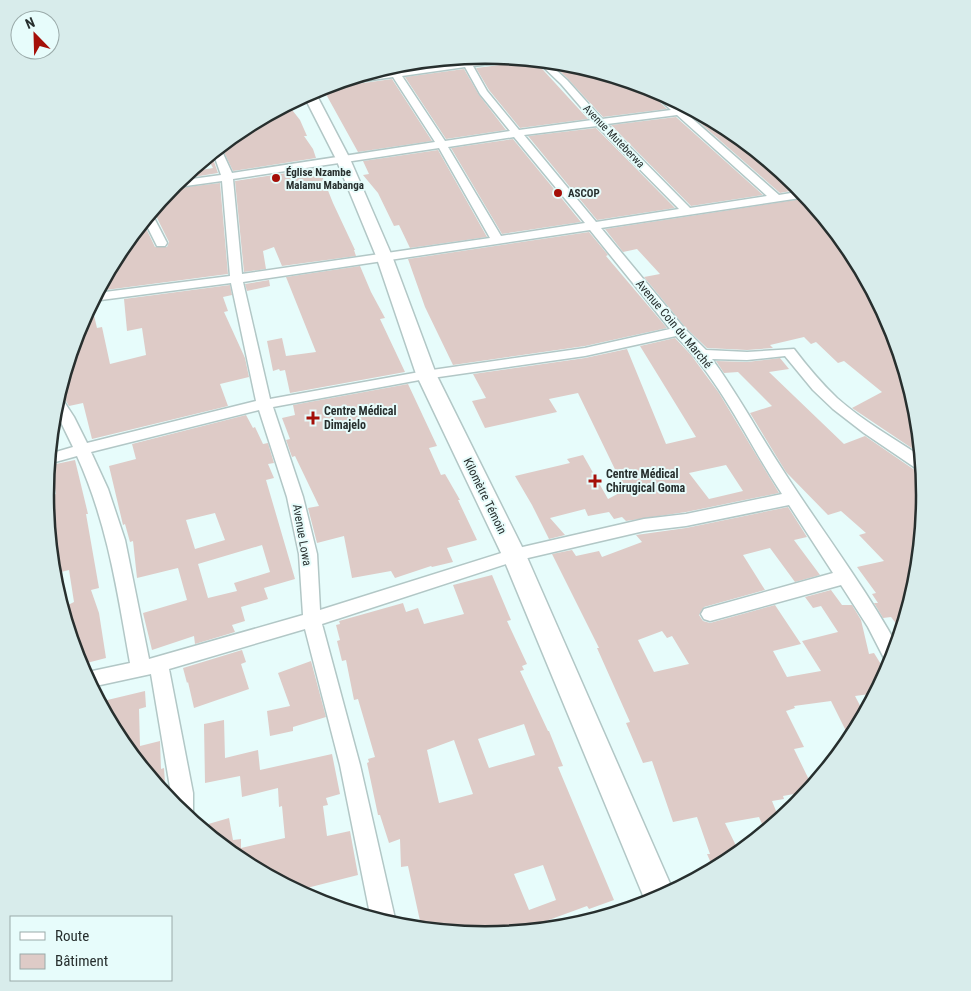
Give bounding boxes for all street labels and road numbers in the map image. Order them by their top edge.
street label: Avenue Muteberwa [580,102,647,171]
street label: Avenue Coin du Marché [633,277,715,371]
street label: Kilomètre Témoin [461,456,510,536]
street label: Avenue Lowa [290,503,314,567]

